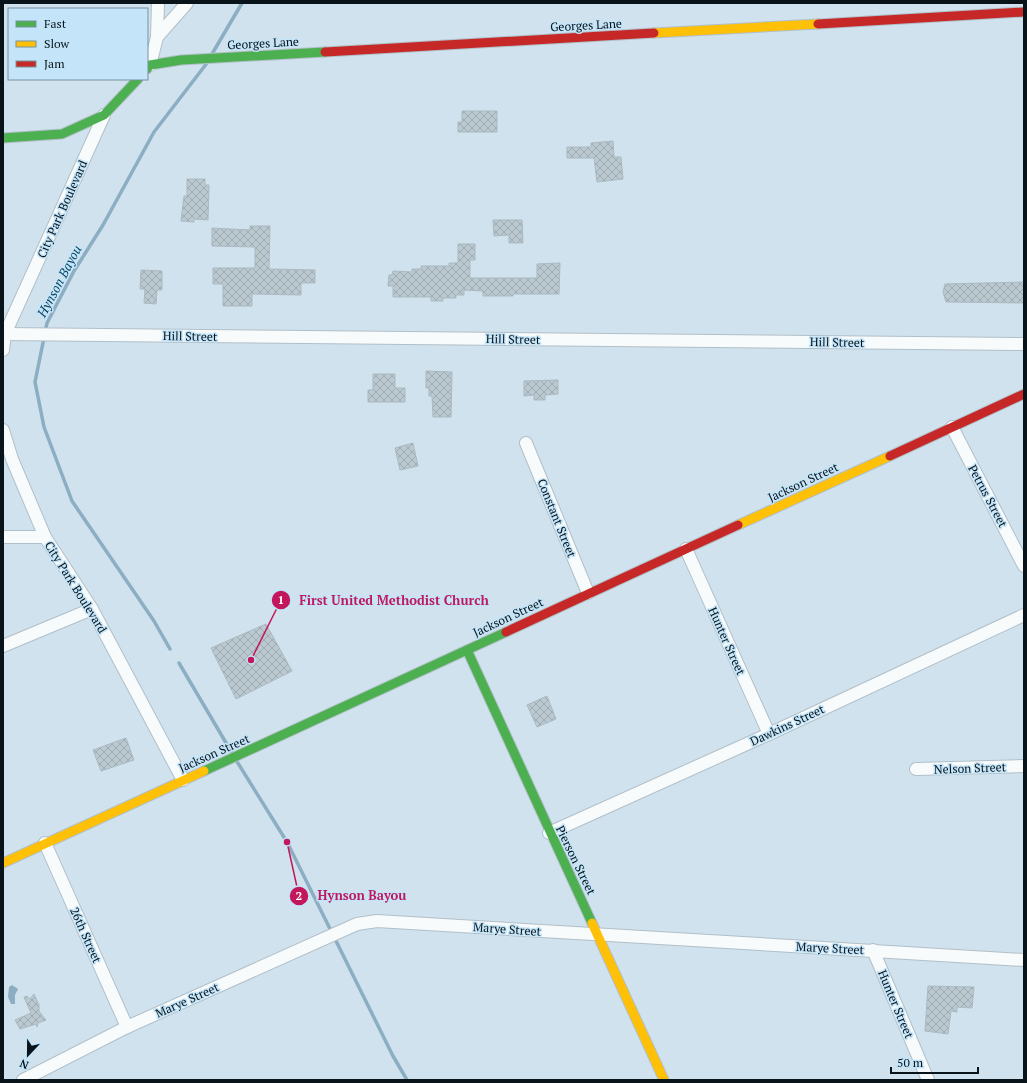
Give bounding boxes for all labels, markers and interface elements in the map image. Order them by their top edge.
legend [8,8,148,80]
text: Fast [44,16,67,31]
street label: Georges Lane [550,16,622,34]
street label: Georges Lane [227,34,299,52]
text: Slow [44,36,70,51]
text: Jam [44,56,65,71]
street label: City Park Boulevard [34,157,90,260]
water label: Hynson Bayou [32,242,86,321]
street label: Hill Street [163,328,218,344]
street label: Hill Street [486,331,541,347]
street label: Hill Street [810,334,865,350]
street label: Jackson Street [765,459,841,505]
street label: Petrus Street [965,462,1011,530]
street label: Constant Street [534,477,580,560]
street label: City Park Boulevard [42,538,110,636]
callout: First United Methodist Church [271,588,497,613]
text: First United Methodist Church [299,591,489,609]
text: 1 [278,592,284,607]
street label: Jackson Street [470,594,546,640]
street label: Hunter Street [705,605,749,678]
street label: Dawkins Street [747,701,827,749]
street label: Jackson Street [176,731,252,775]
street label: Nelson Street [934,759,1007,777]
street label: Pierson Street [553,823,599,898]
callout: Hynson Bayou [289,883,414,908]
text: Hynson Bayou [318,886,406,904]
text: 2 [296,888,303,903]
street label: 26th Street [67,905,105,966]
street label: Marye Street [473,919,542,939]
street label: Marye Street [796,939,865,957]
street label: Hunter Street [875,968,917,1041]
street label: Marye Street [153,979,222,1021]
north arrow [8,1035,48,1075]
scale bar [891,1049,978,1075]
text: 50 m [897,1055,924,1070]
text: N [17,1056,31,1072]

